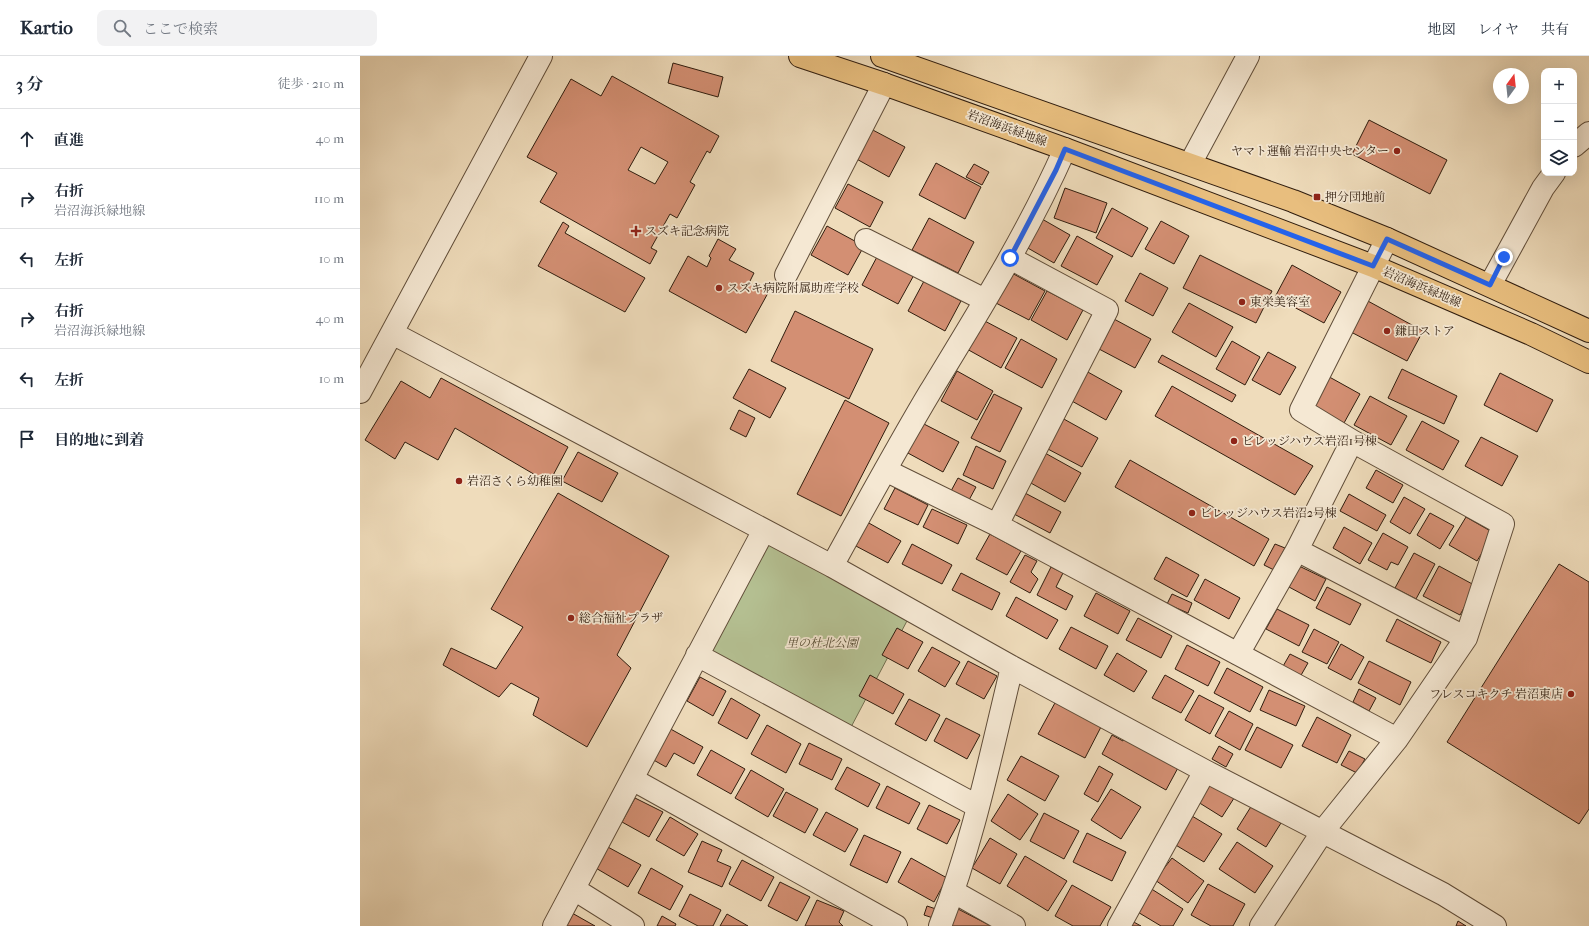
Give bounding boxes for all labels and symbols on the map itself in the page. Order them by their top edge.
north arrow [1493,68,1529,104]
street label: 岩沼海浜緑地線 [965,107,1049,149]
place label: ヤマト運輸 岩沼中央センター [1231,144,1389,158]
marker: ヤマト運輸 岩沼中央センター [1392,146,1402,156]
place label: 押分団地前 [1325,190,1385,204]
marker: 押分団地前 [1312,192,1322,202]
place label: スズキ記念病院 [645,224,729,238]
marker: スズキ記念病院 [630,225,642,237]
route end [1495,248,1513,266]
route start [1001,249,1019,267]
street label: 岩沼海浜緑地線 [1381,264,1463,310]
place label: スズキ病院附属助産学校 [727,281,859,295]
marker: スズキ病院附属助産学校 [714,283,724,293]
place label: 東栄美容室 [1250,295,1310,309]
marker: 東栄美容室 [1237,297,1247,307]
place label: 鎌田ストア [1395,324,1455,338]
marker: 鎌田ストア [1382,326,1392,336]
place label: ビレッジハウス岩沼1号棟 [1242,434,1377,448]
marker: ビレッジハウス岩沼1号棟 [1229,436,1239,446]
place label: 岩沼さくら幼稚園 [467,474,563,488]
marker: 岩沼さくら幼稚園 [454,476,464,486]
place label: ビレッジハウス岩沼2号棟 [1200,506,1337,520]
marker: ビレッジハウス岩沼2号棟 [1187,508,1197,518]
place label: 総合福祉プラザ [579,611,663,625]
marker: 総合福祉プラザ [566,613,576,623]
park label: 里の杜北公園 [786,636,860,650]
place label: フレスコキクチ 岩沼東店 [1429,687,1563,701]
marker: フレスコキクチ 岩沼東店 [1566,689,1576,699]

